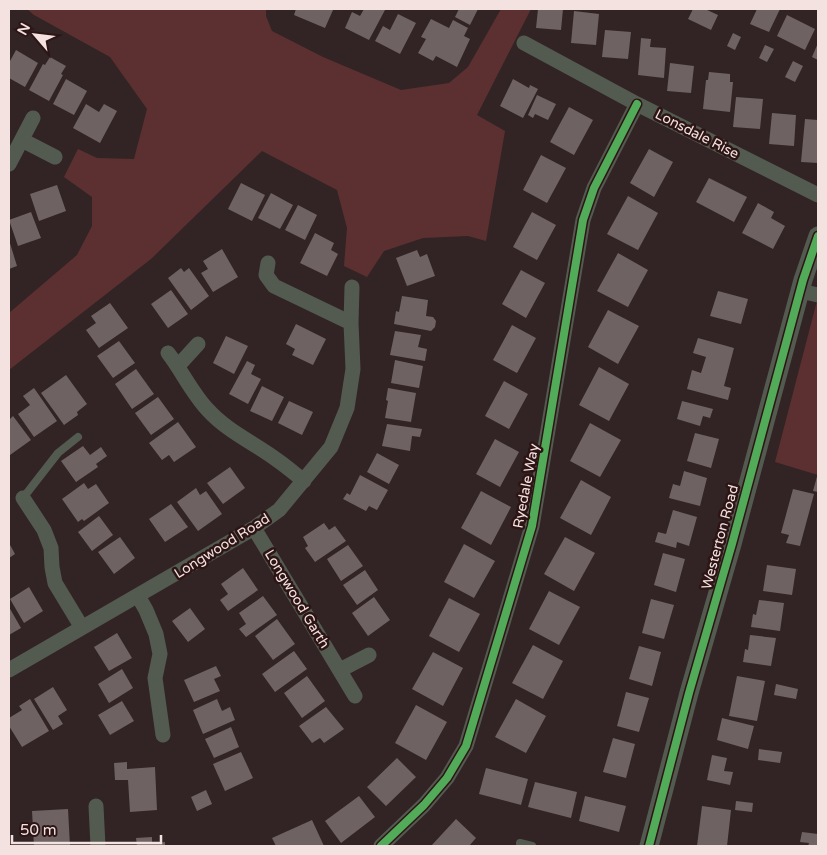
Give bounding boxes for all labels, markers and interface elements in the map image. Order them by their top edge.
north arrow [10,10,60,60]
text: N [14,20,34,38]
street label: Lonsdale Rise [652,106,742,162]
street label: Ryedale Way [509,442,543,530]
street label: Westerton Road [698,483,742,591]
street label: Longwood Road [171,510,273,582]
street label: Longwood Garth [261,547,333,651]
scale bar [12,812,161,844]
text: 50 m [20,821,57,839]

